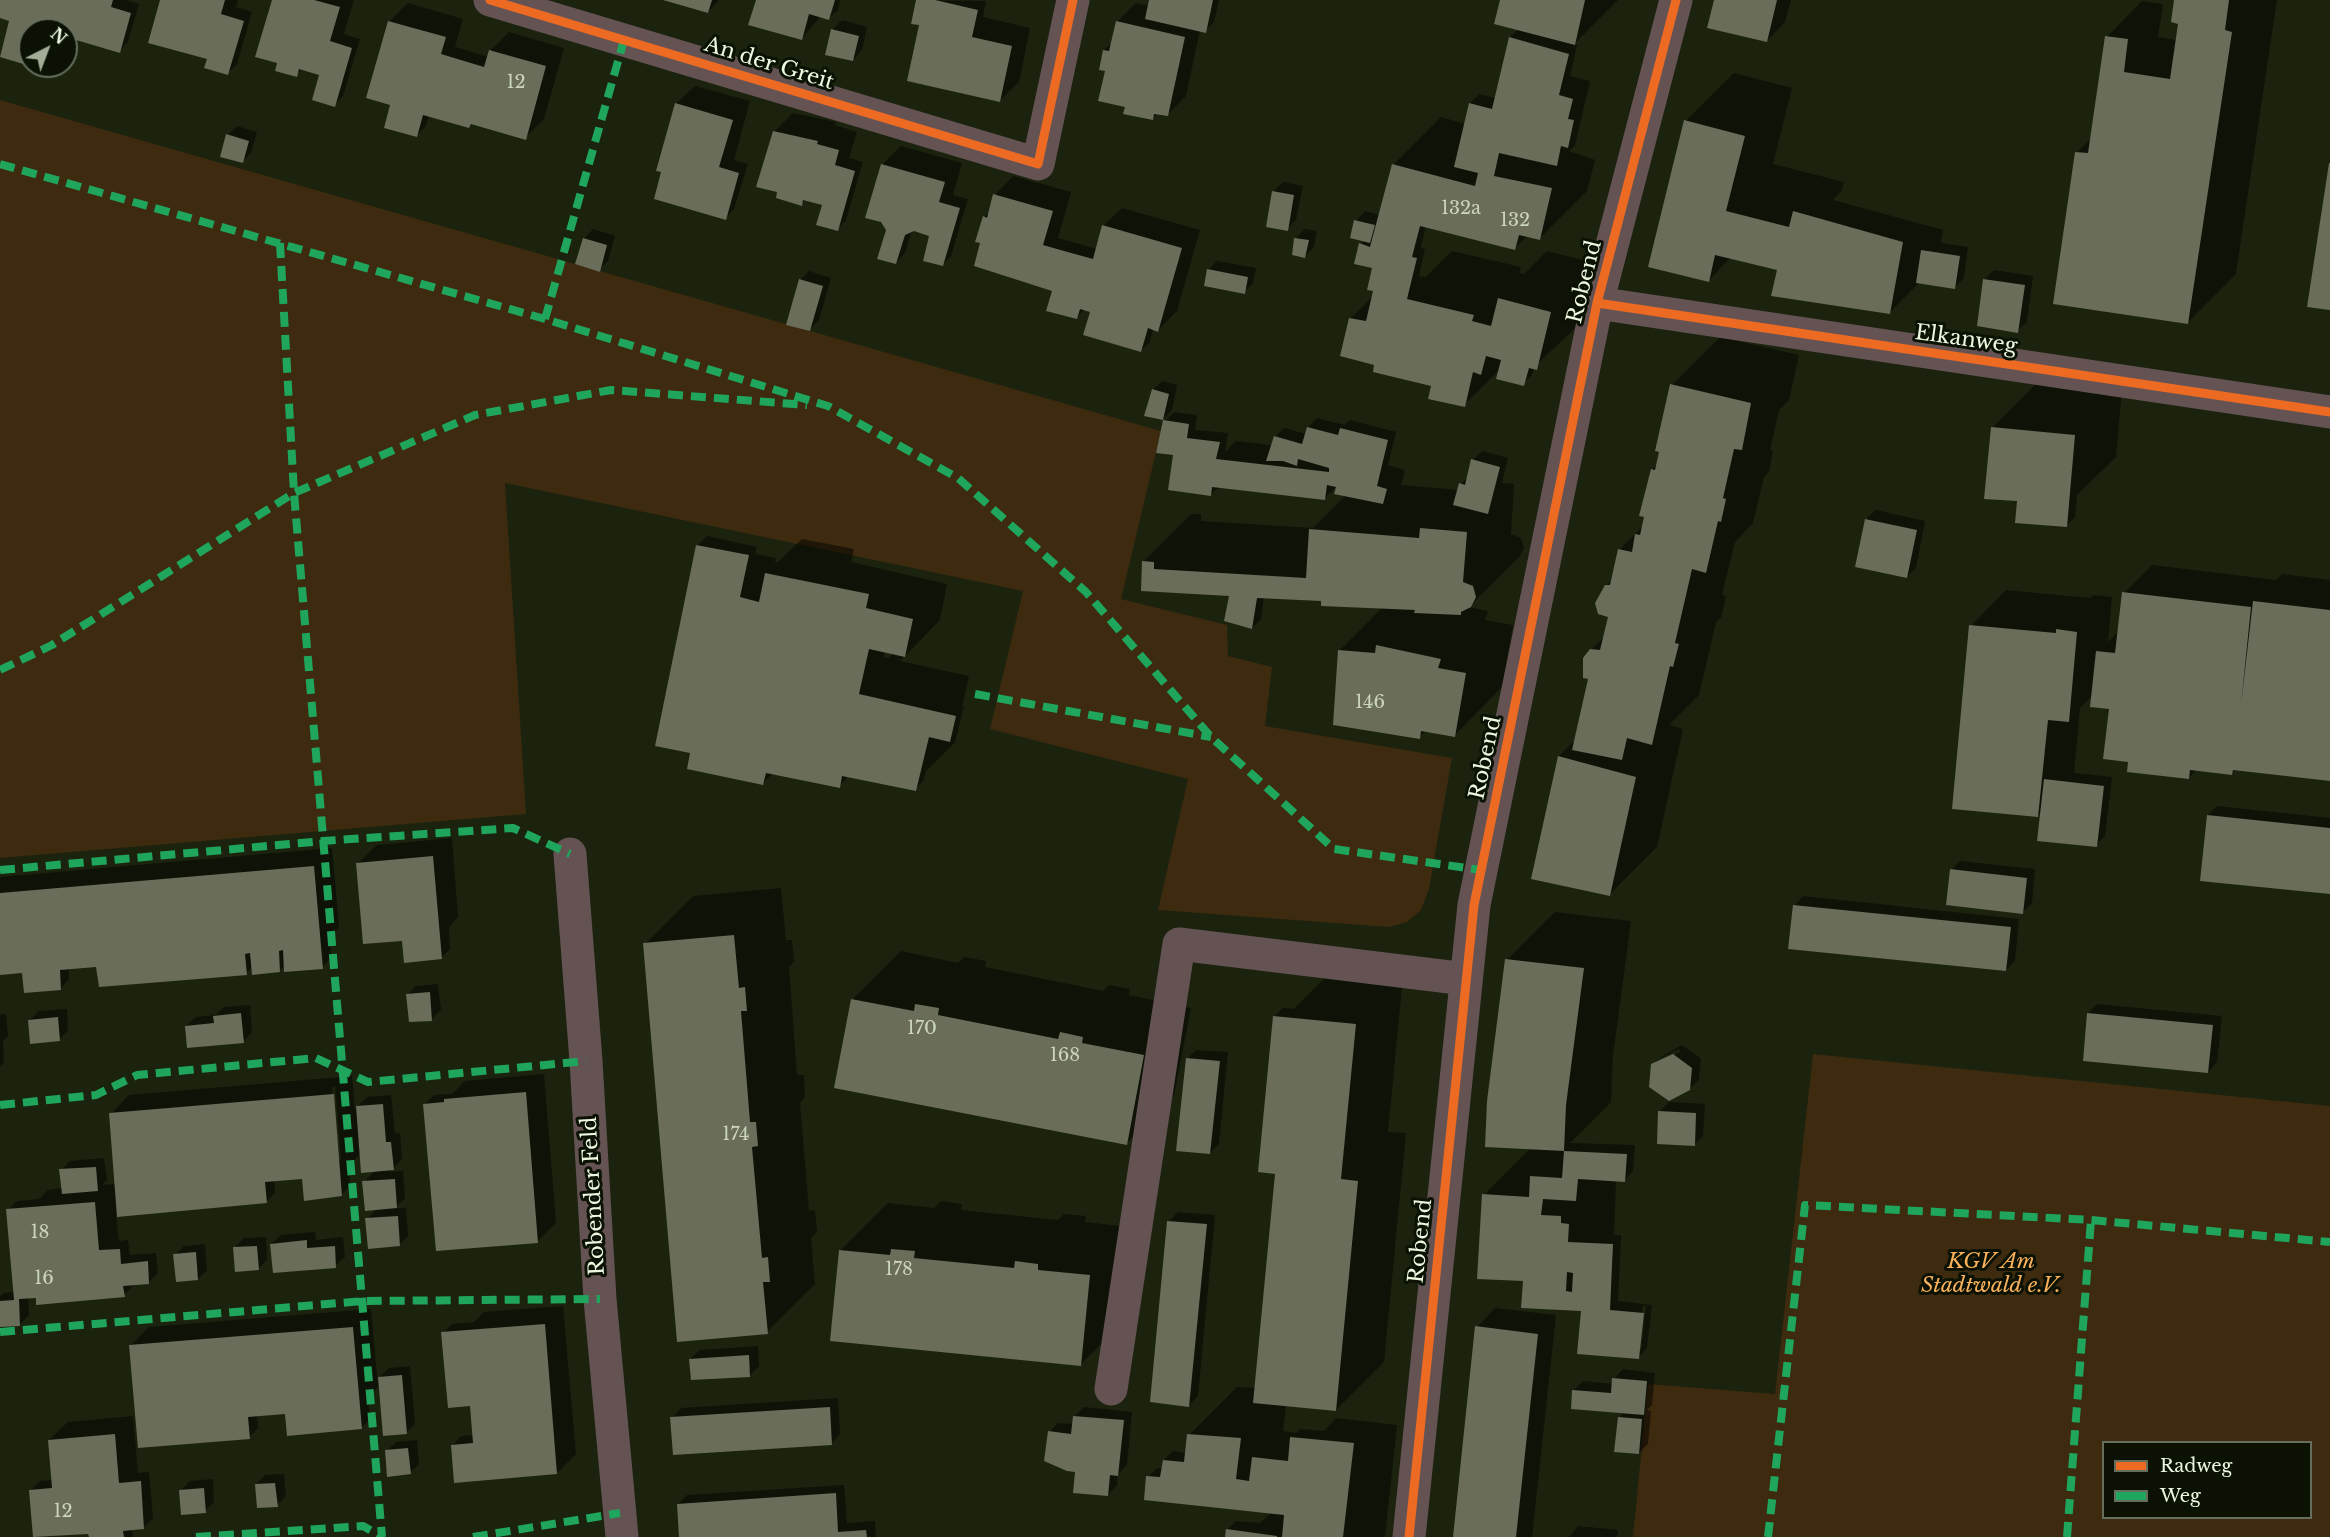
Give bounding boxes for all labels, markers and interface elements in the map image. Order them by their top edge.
north arrow [18,18,78,78]
text: N [46,24,71,49]
street label: An der Greit [701,32,837,96]
house number: 12 [506,72,526,94]
house number: 132a [1441,198,1481,220]
house number: 132 [1500,210,1530,232]
street label: Robend [1563,238,1607,326]
street label: Elkanweg [1913,320,2019,360]
house number: 146 [1355,692,1385,714]
street label: Robend [1465,714,1507,802]
house number: 170 [907,1018,937,1040]
house number: 168 [1050,1045,1080,1067]
street label: Robender Feld [577,1116,611,1276]
house number: 174 [722,1124,750,1146]
street label: Robend [1404,1198,1438,1284]
house number: 18 [31,1222,49,1244]
park label: KGV Am Stadtwald e.V. [1921,1249,2061,1299]
house number: 178 [885,1259,913,1281]
house number: 16 [34,1268,54,1290]
legend [2102,1441,2312,1519]
text: Radweg [2160,1455,2232,1477]
text: Weg [2160,1485,2201,1507]
house number: 12 [53,1501,73,1523]

